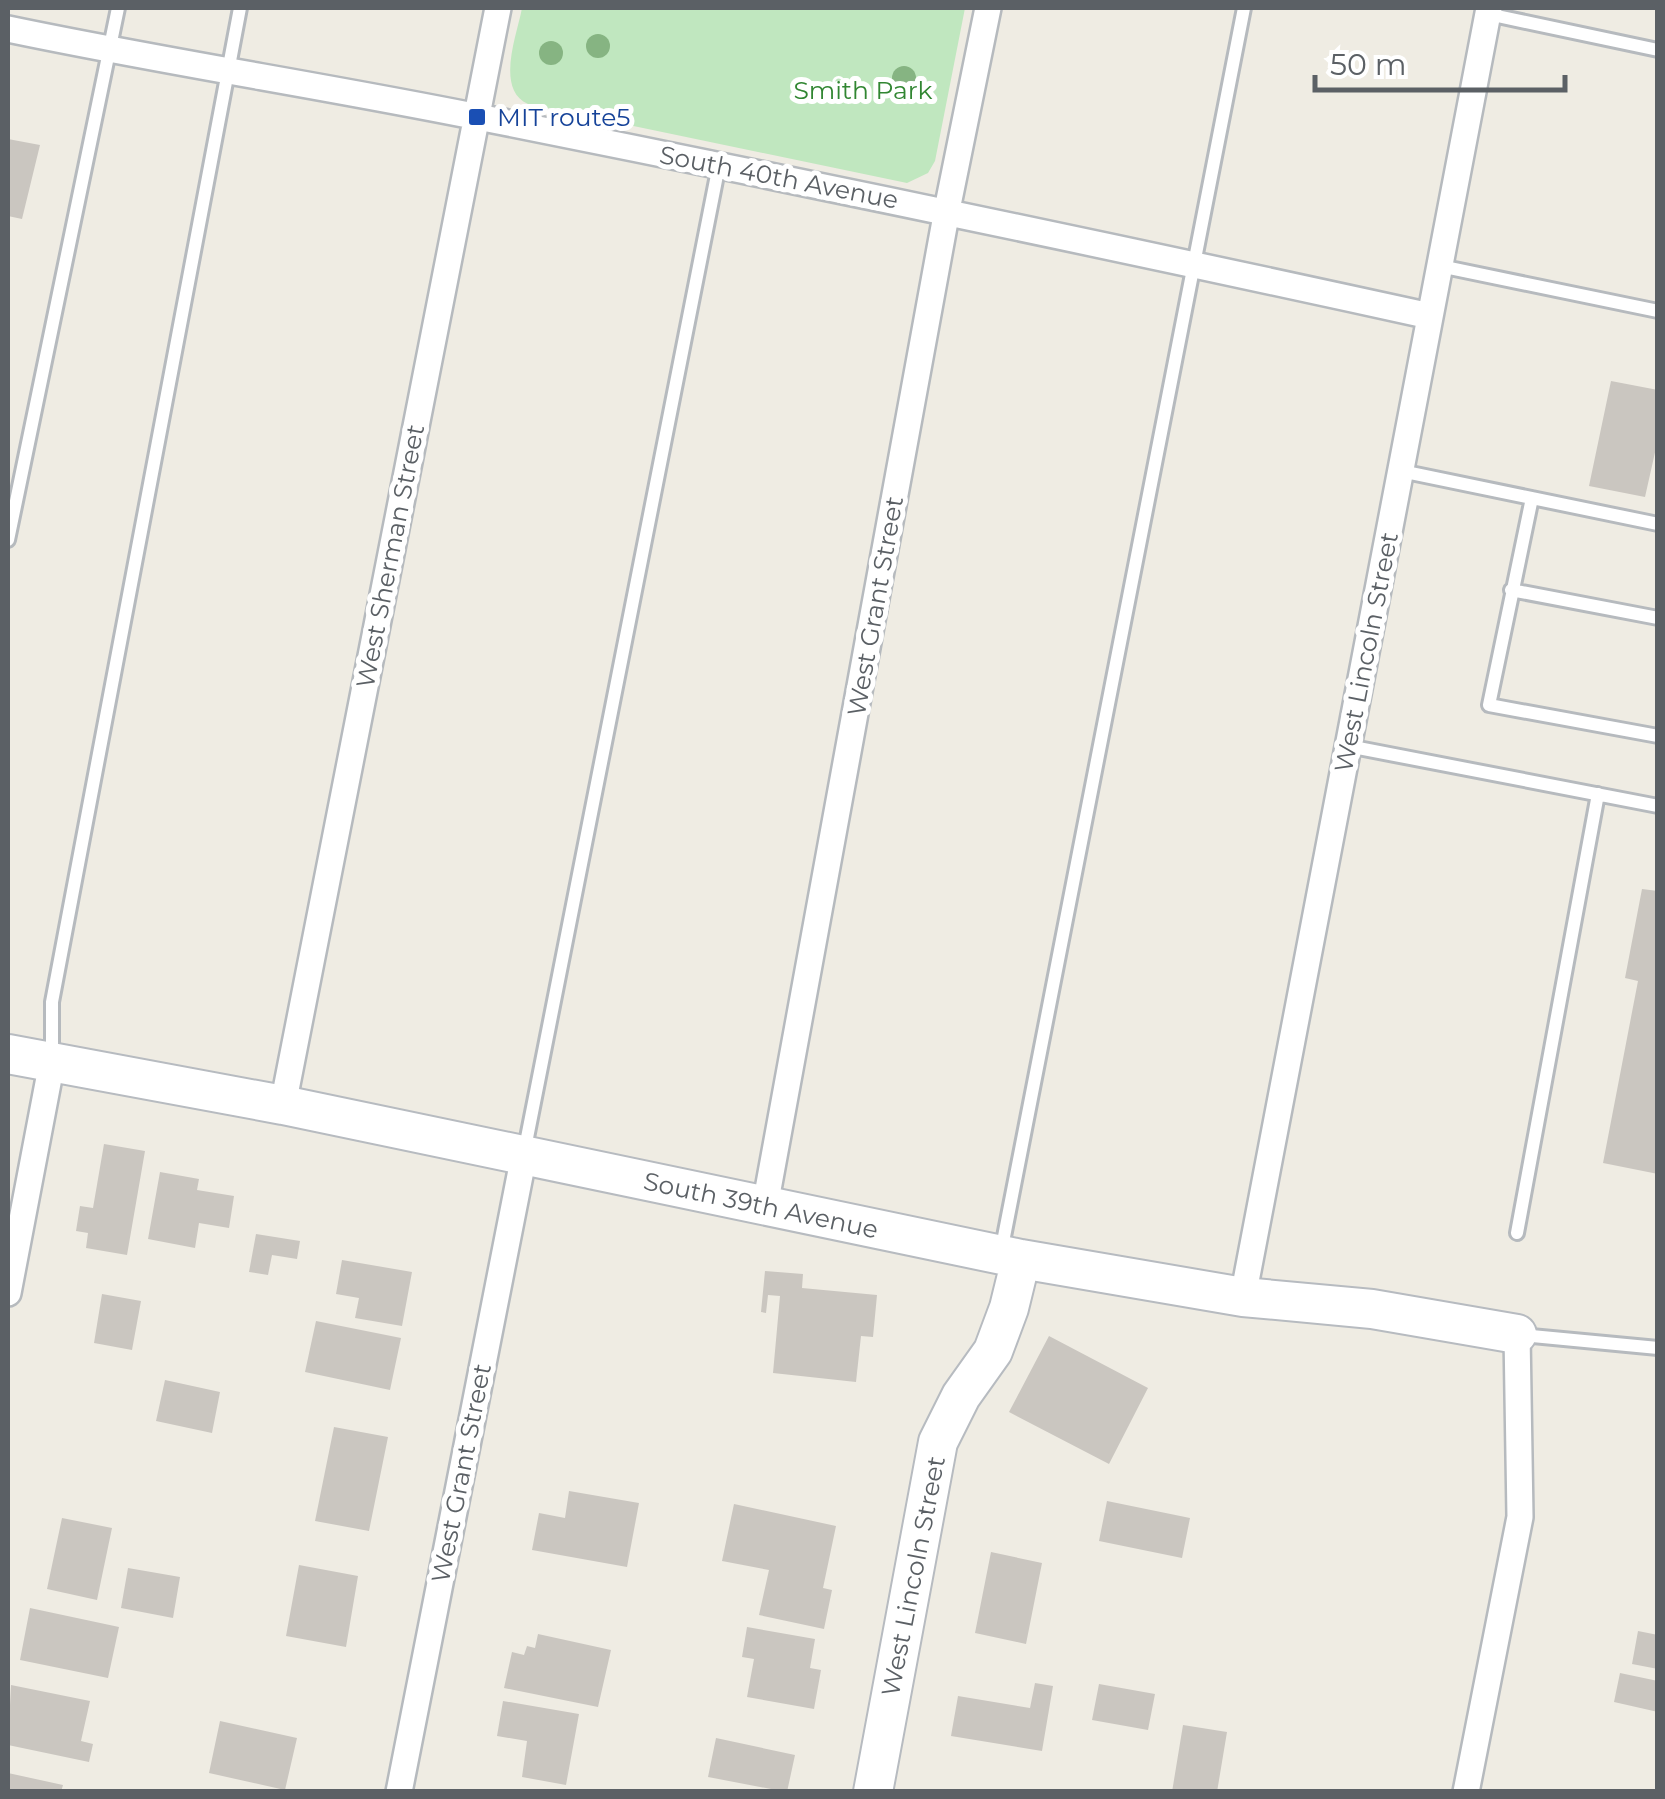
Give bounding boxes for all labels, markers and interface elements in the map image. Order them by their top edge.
scale bar [1315,30,1565,92]
text: 50 m [1330,46,1407,83]
park label: Smith Park [793,75,933,105]
place label: MIT route5 [497,102,630,132]
marker: MIT route5 [466,106,488,128]
street label: South 40th Avenue [657,139,901,215]
street label: West Sherman Street [350,422,430,690]
street label: West Grant Street [841,494,909,718]
street label: West Lincoln Street [1328,529,1404,775]
street label: South 39th Avenue [641,1165,881,1245]
street label: West Grant Street [425,1361,497,1585]
street label: West Lincoln Street [875,1453,951,1699]

